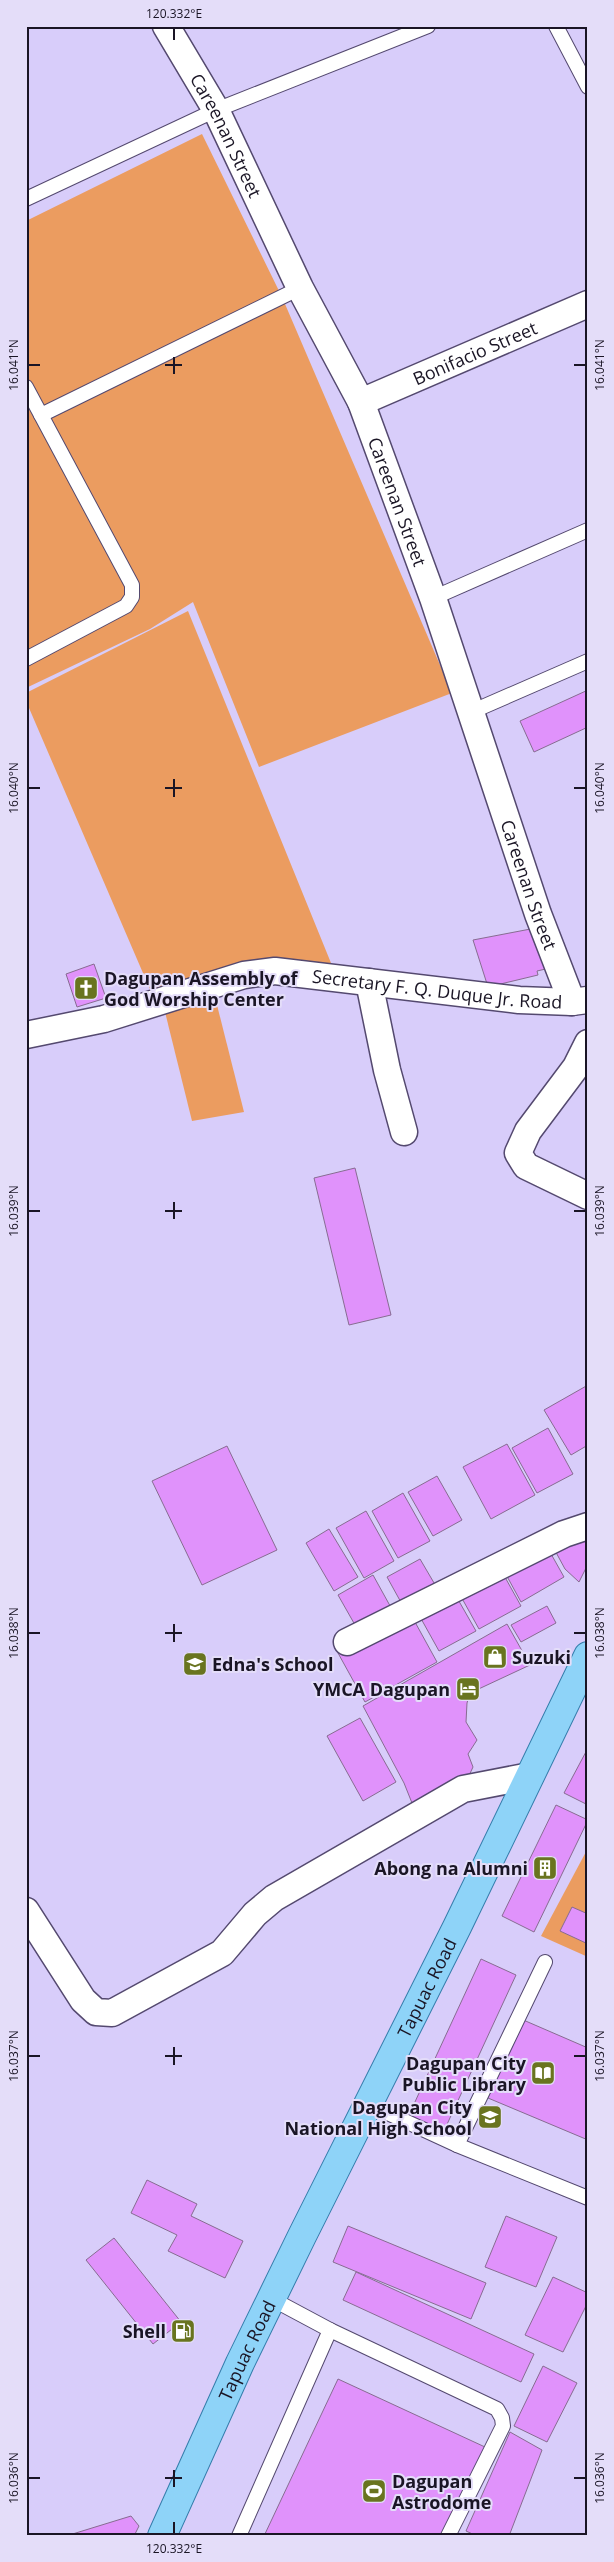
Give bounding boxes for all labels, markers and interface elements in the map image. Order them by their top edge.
text: 120.332°E [146,5,202,22]
street label: Careenan Street [185,69,268,201]
street label: Bonifacio Street [409,315,541,390]
text: 16.041°N [5,339,22,391]
text: 16.041°N [591,339,608,391]
street label: Careenan Street [363,434,432,570]
text: 16.040°N [5,762,22,814]
text: 16.040°N [591,762,608,814]
street label: Careenan Street [495,817,563,953]
street label: Secretary F. Q. Duque Jr. Road [311,964,563,1014]
place label: Dagupan Assembly of God Worship Center [104,966,299,1011]
church icon: Dagupan Assembly of God Worship Center [73,975,99,1001]
text: 16.039°N [5,1185,22,1237]
text: 16.039°N [591,1185,608,1237]
text: 16.038°N [5,1607,22,1659]
text: 16.038°N [591,1607,608,1659]
shop icon: Suzuki [482,1644,508,1670]
place label: Suzuki [512,1645,571,1669]
school or university icon: Edna's School [182,1651,208,1677]
place label: Edna's School [212,1652,333,1676]
hotel icon: YMCA Dagupan [455,1676,481,1702]
place label: YMCA Dagupan [313,1677,450,1701]
building icon: Abong na Alumni [532,1855,558,1881]
place label: Abong na Alumni [374,1856,528,1880]
street label: Tapuac Road [392,1934,462,2041]
text: 16.037°N [5,2030,22,2082]
text: 16.037°N [591,2030,608,2082]
place label: Dagupan City Public Library [402,2051,527,2096]
library icon: Dagupan City Public Library [530,2060,556,2086]
place label: Dagupan City National High School [284,2095,473,2140]
school or university icon: Dagupan City National High School [477,2104,503,2130]
street label: Tapuac Road [213,2296,281,2404]
fuel station icon: Shell [170,2318,196,2344]
place label: Shell [123,2319,166,2343]
text: 16.036°N [5,2452,22,2504]
text: 16.036°N [591,2452,608,2504]
place label: Dagupan Astrodome [392,2469,491,2514]
sports icon: Dagupan Astrodome [361,2478,387,2504]
text: 120.332°E [146,2540,202,2557]

